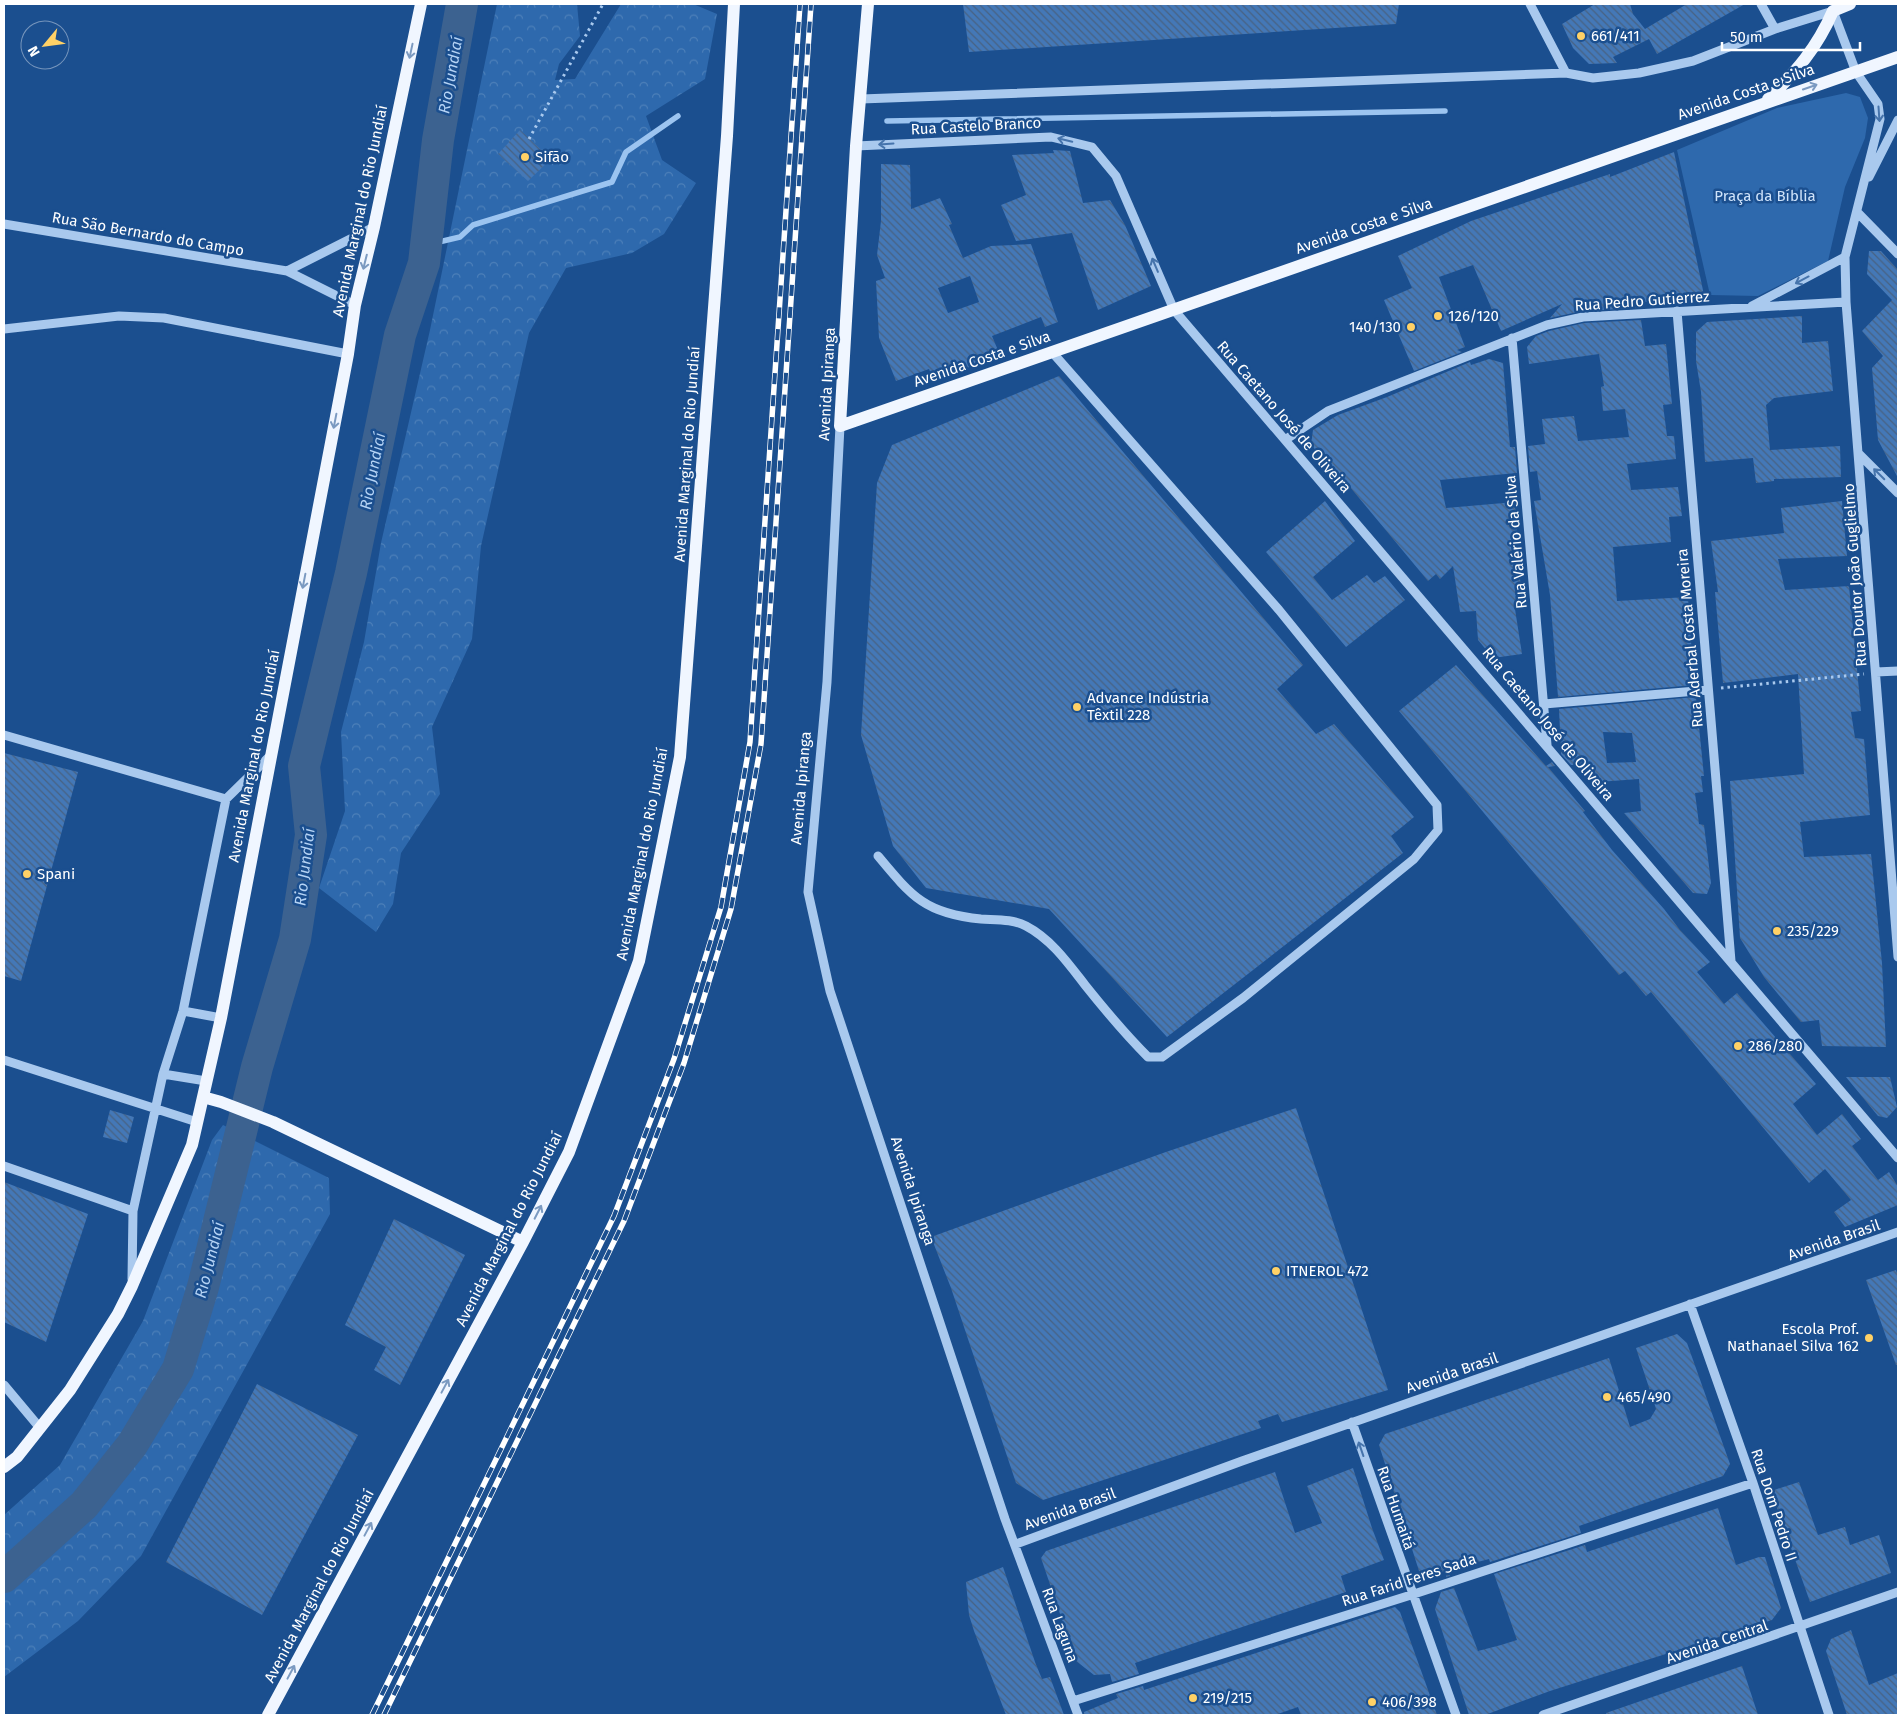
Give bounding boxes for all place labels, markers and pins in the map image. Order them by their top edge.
place label: 661/411 [1591,27,1640,45]
marker: 661/411 [1575,30,1587,42]
place label: Sifão [535,148,569,166]
marker: Sifão [519,151,531,163]
place label: 126/120 [1448,307,1499,325]
marker: 126/120 [1432,310,1444,322]
place label: 140/130 [1349,318,1401,336]
marker: 140/130 [1405,321,1417,333]
place label: Advance Indústria Têxtil 228 [1087,689,1209,724]
marker: Advance Indústria Têxtil 228 [1071,701,1083,713]
place label: Spani [37,865,75,883]
marker: Spani [21,868,33,880]
place label: 235/229 [1787,922,1839,940]
marker: 235/229 [1771,925,1783,937]
place label: 286/280 [1748,1037,1803,1055]
marker: 286/280 [1732,1040,1744,1052]
place label: ITNEROL 472 [1286,1262,1369,1280]
marker: ITNEROL 472 [1270,1265,1282,1277]
place label: Escola Prof. Nathanael Silva 162 [1727,1320,1859,1355]
marker: Escola Prof. Nathanael Silva 162 [1863,1332,1875,1344]
place label: 465/490 [1617,1388,1671,1406]
marker: 465/490 [1601,1391,1613,1403]
place label: 219/215 [1203,1689,1252,1707]
marker: 219/215 [1187,1692,1199,1704]
place label: 406/398 [1382,1693,1437,1711]
marker: 406/398 [1366,1696,1378,1708]

